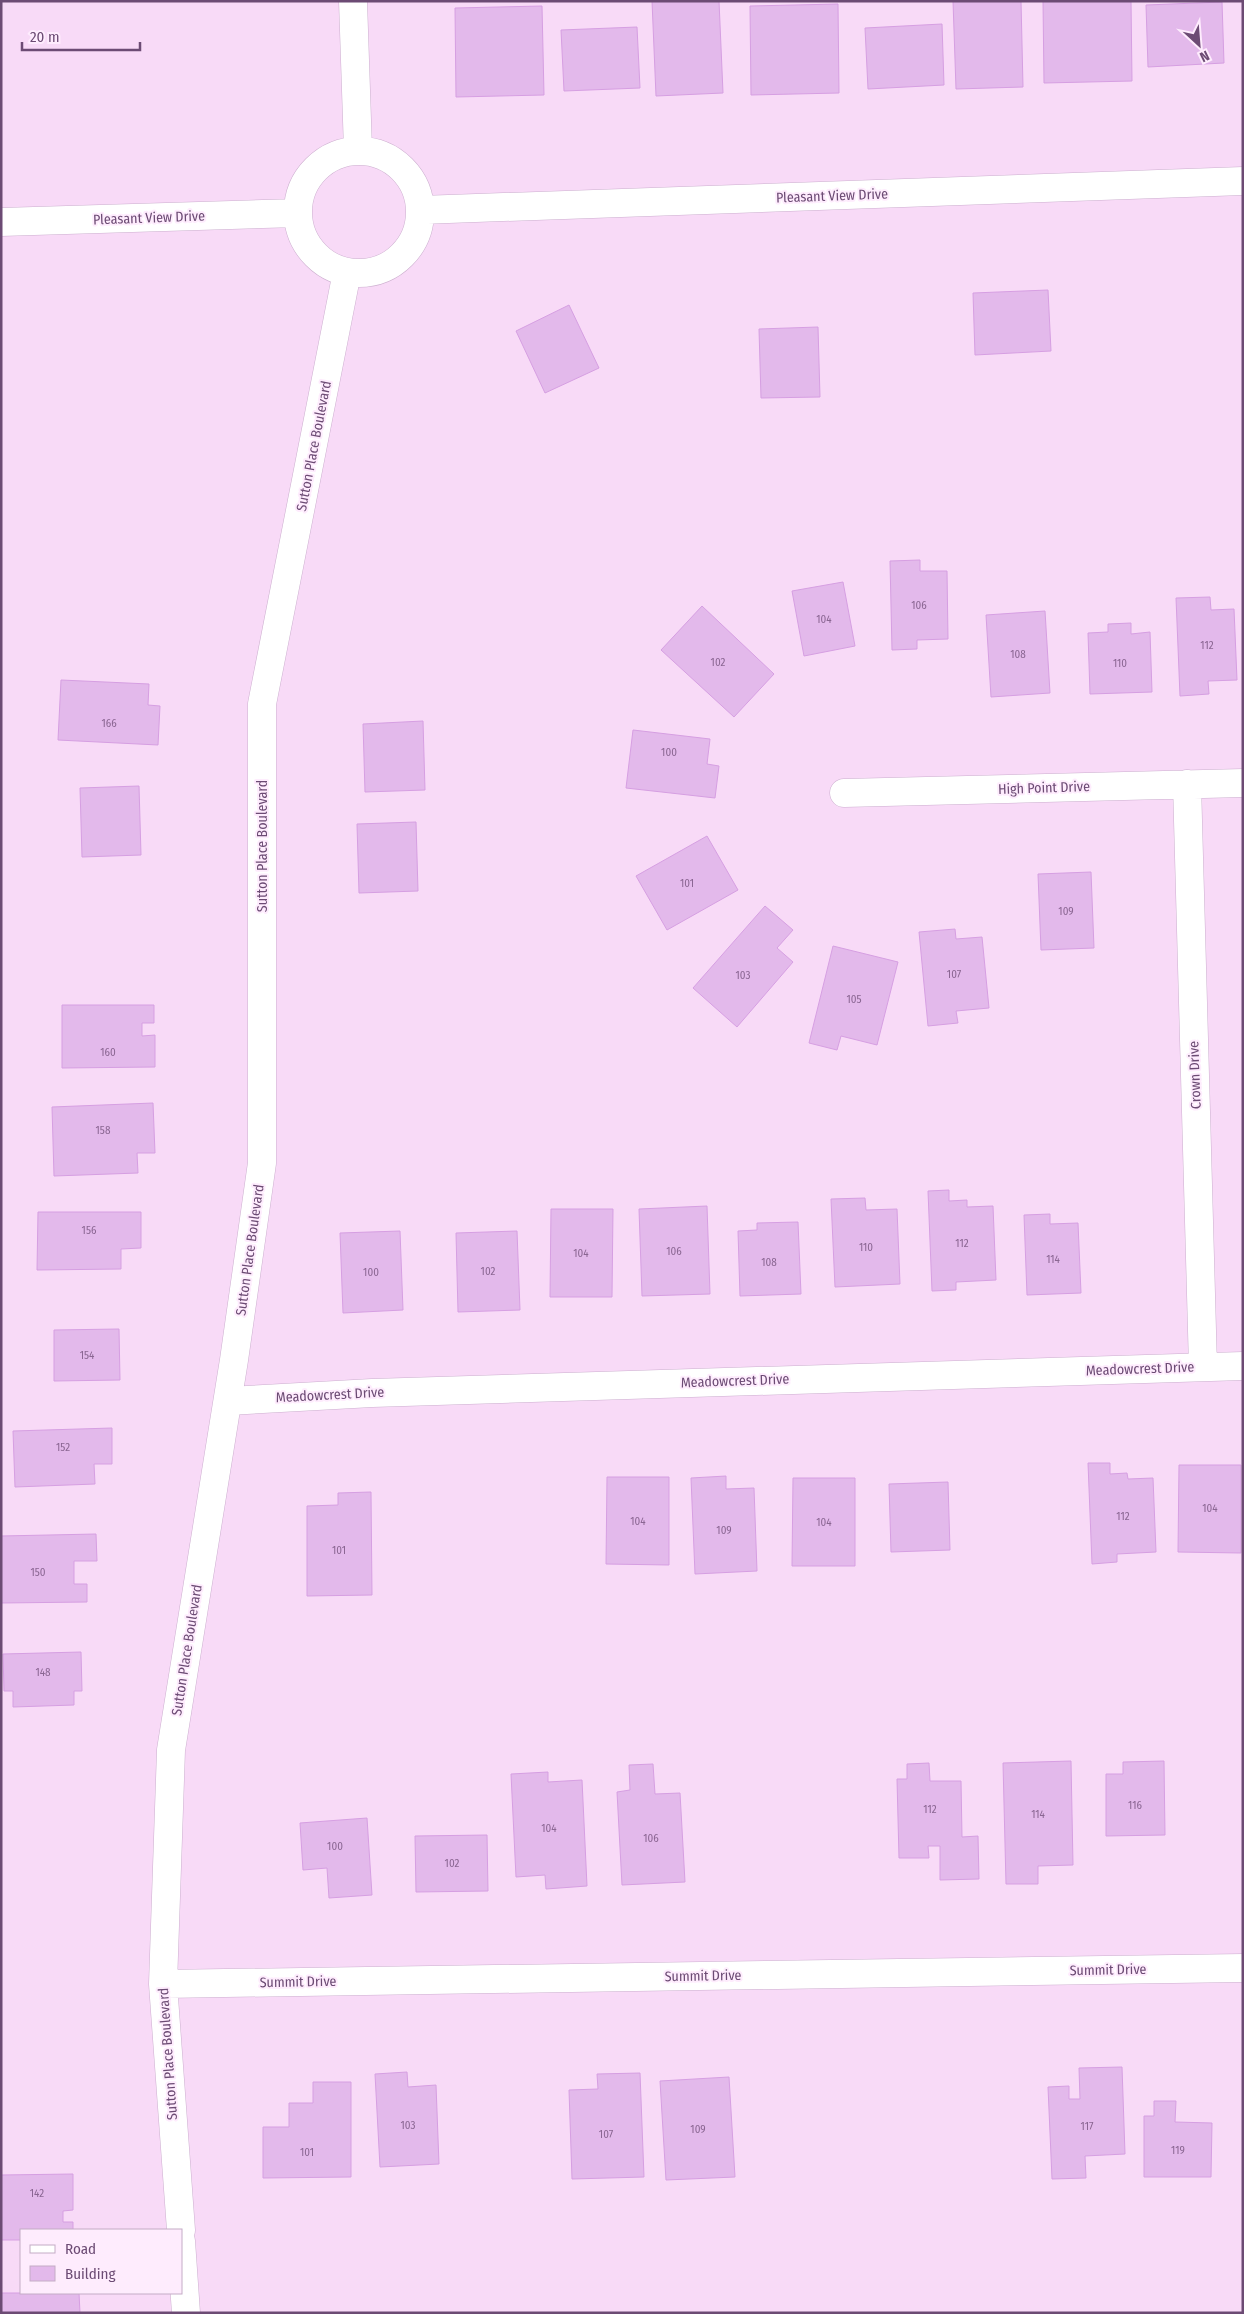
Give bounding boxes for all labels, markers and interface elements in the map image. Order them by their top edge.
scale bar [22,20,140,52]
north arrow [1174,20,1224,70]
text: 20 m [30,28,60,46]
text: N [1197,47,1212,66]
street label: Pleasant View Drive [776,186,888,206]
street label: Pleasant View Drive [93,208,205,228]
street label: Sutton Place Boulevard [293,379,335,513]
house number: 106 [911,599,927,612]
house number: 104 [816,613,832,626]
house number: 112 [1200,639,1214,652]
house number: 108 [1010,648,1026,661]
house number: 102 [711,656,726,669]
house number: 110 [1113,657,1127,670]
house number: 166 [101,717,117,730]
house number: 100 [661,746,677,759]
street label: High Point Drive [998,778,1090,798]
street label: Sutton Place Boulevard [254,780,271,912]
house number: 101 [680,877,694,890]
house number: 109 [1058,905,1074,918]
house number: 107 [947,968,962,981]
house number: 103 [736,969,750,982]
house number: 105 [846,993,862,1006]
street label: Crown Drive [1185,1041,1205,1109]
house number: 160 [100,1046,116,1059]
house number: 158 [96,1124,111,1137]
street label: Sutton Place Boulevard [232,1183,268,1317]
house number: 156 [82,1224,97,1237]
house number: 112 [955,1237,969,1250]
house number: 110 [859,1241,873,1254]
house number: 106 [666,1245,682,1258]
house number: 104 [573,1247,589,1260]
house number: 114 [1046,1253,1061,1266]
house number: 108 [761,1256,777,1269]
house number: 102 [481,1265,496,1278]
house number: 100 [363,1266,379,1279]
house number: 154 [80,1349,95,1362]
street label: Meadowcrest Drive [1085,1359,1195,1379]
street label: Meadowcrest Drive [680,1371,790,1391]
street label: Meadowcrest Drive [275,1384,385,1406]
house number: 152 [56,1441,70,1454]
house number: 104 [1202,1502,1218,1515]
house number: 112 [1116,1510,1130,1523]
house number: 104 [630,1515,646,1528]
house number: 104 [816,1516,832,1529]
house number: 109 [716,1524,732,1537]
house number: 101 [332,1544,346,1557]
house number: 150 [30,1566,46,1579]
street label: Sutton Place Boulevard [168,1583,206,1717]
house number: 148 [35,1666,51,1679]
house number: 116 [1128,1799,1142,1812]
house number: 112 [923,1803,937,1816]
house number: 114 [1031,1808,1046,1821]
house number: 104 [541,1822,557,1835]
house number: 106 [643,1832,659,1845]
house number: 100 [327,1840,343,1853]
house number: 102 [445,1857,460,1870]
street label: Summit Drive [1069,1961,1147,1979]
street label: Summit Drive [664,1967,742,1985]
street label: Summit Drive [259,1973,337,1991]
street label: Sutton Place Boulevard [155,1987,181,2121]
house number: 103 [401,2119,415,2132]
house number: 117 [1081,2120,1094,2133]
house number: 109 [690,2123,706,2136]
house number: 107 [599,2128,614,2141]
house number: 119 [1171,2144,1185,2157]
house number: 101 [300,2146,314,2159]
house number: 142 [30,2187,44,2200]
legend [20,2229,182,2294]
text: Road [65,2240,96,2258]
text: Building [65,2265,116,2283]

